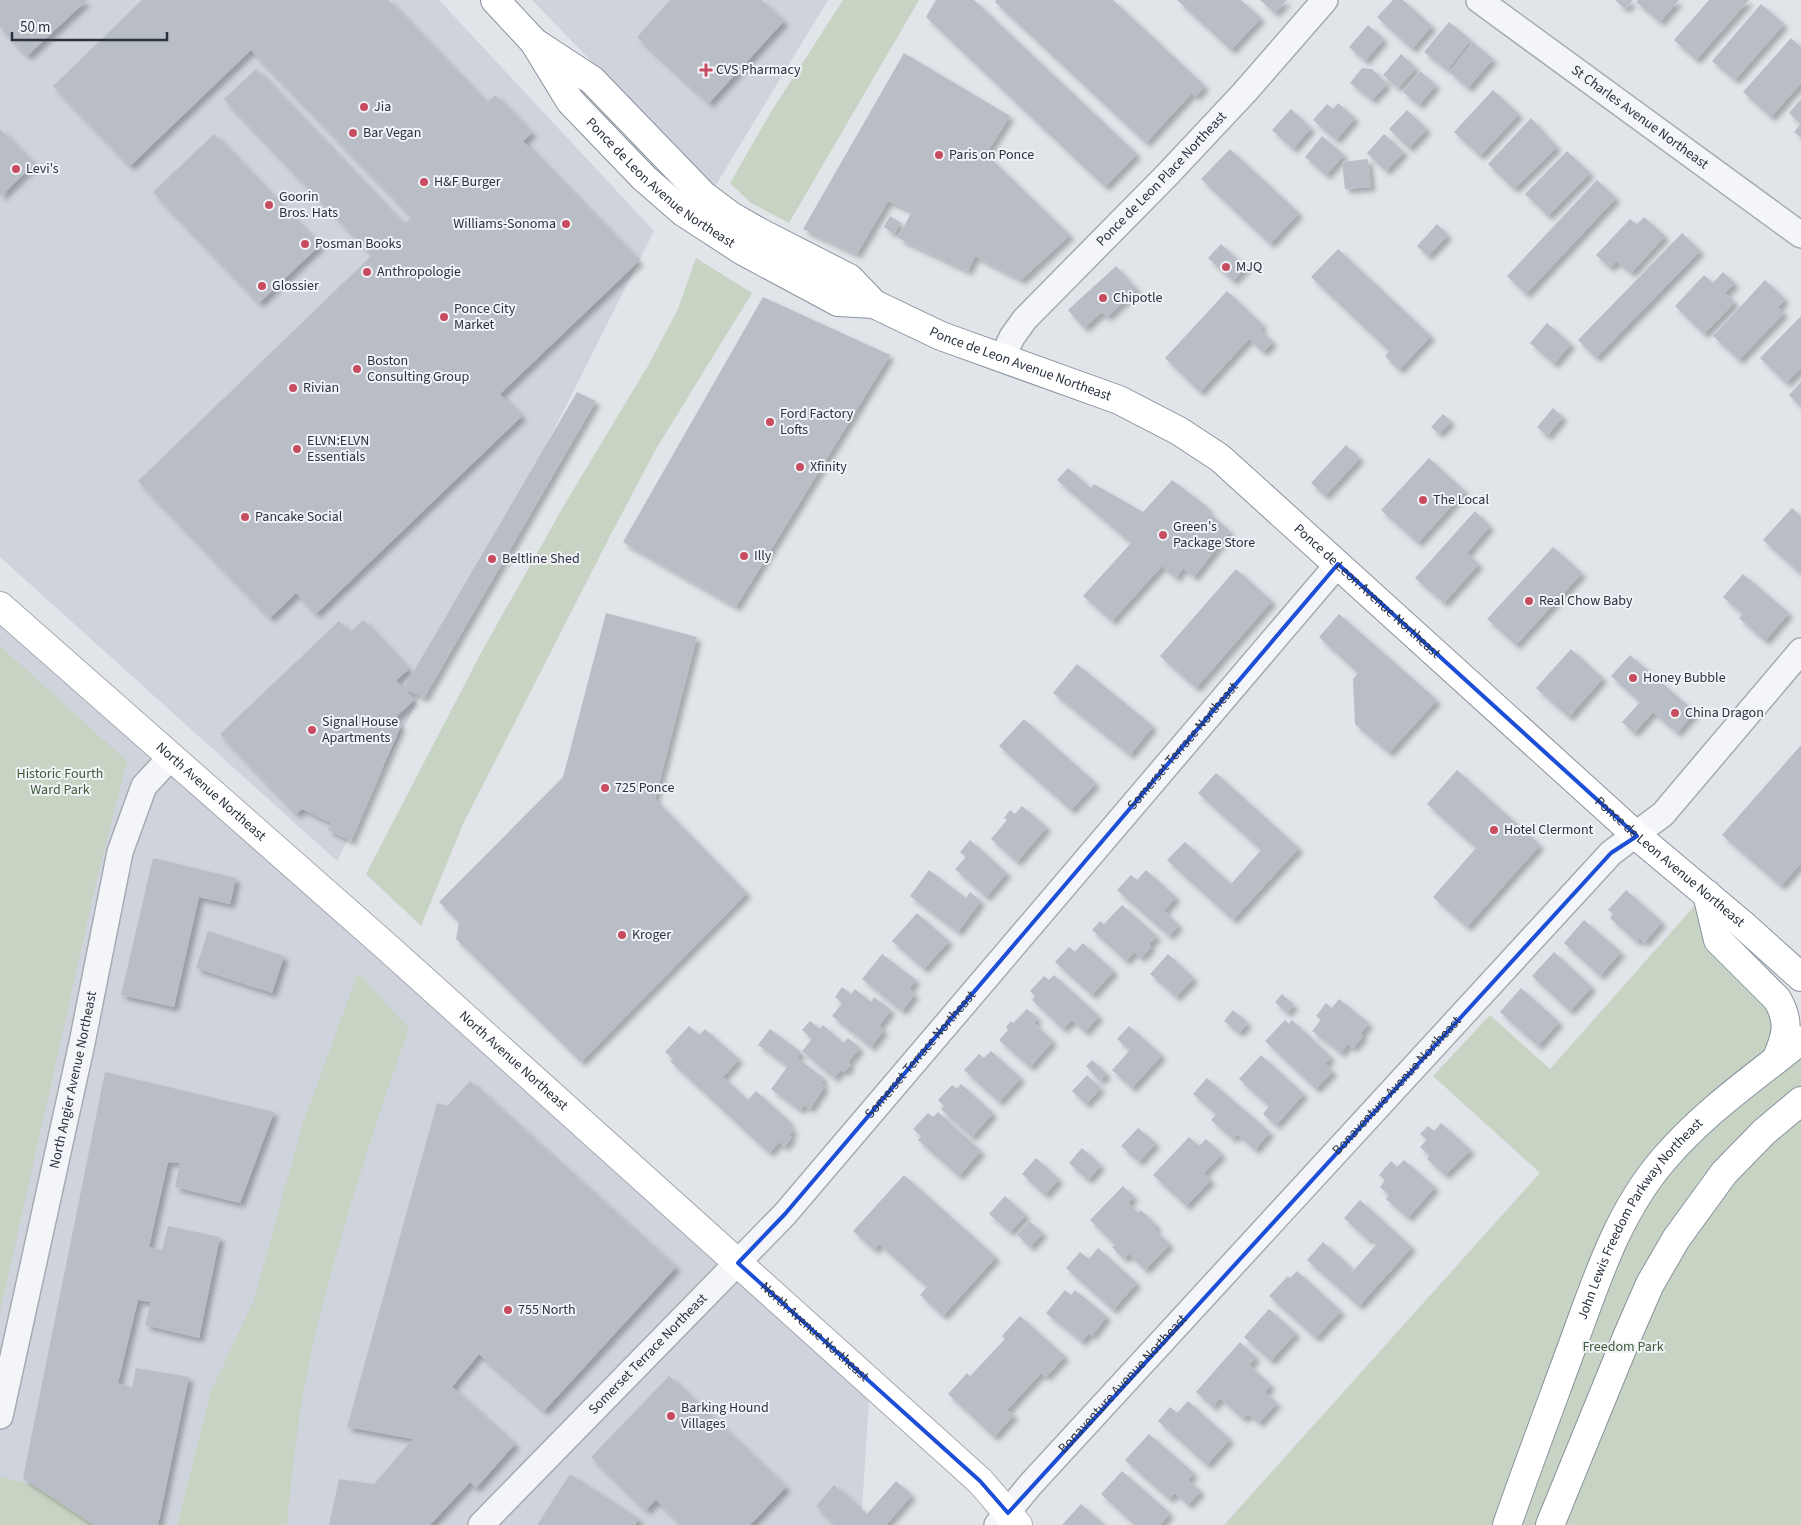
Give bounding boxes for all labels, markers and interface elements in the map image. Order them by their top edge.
scale bar [12,10,168,42]
text: 50 m [20,17,50,38]
place label: CVS Pharmacy [716,60,801,80]
street label: St Charles Avenue Northeast [1567,60,1713,174]
marker: CVS Pharmacy [700,64,712,76]
place label: Jia [374,97,391,117]
marker: Jia [358,101,370,113]
street label: Ponce de Leon Place Northeast [1092,107,1232,251]
street label: Ponce de Leon Avenue Northeast [581,113,739,253]
place label: Bar Vegan [363,123,421,143]
marker: Bar Vegan [347,127,359,139]
place label: Paris on Ponce [949,145,1034,165]
marker: Paris on Ponce [933,149,945,161]
place label: Levi's [26,159,59,179]
marker: Levi's [10,163,22,175]
place label: H&F Burger [434,172,501,192]
marker: H&F Burger [418,176,430,188]
place label: Goorin Bros. Hats [279,187,338,223]
marker: Goorin Bros. Hats [263,199,275,211]
place label: Williams-Sonoma [453,214,556,234]
marker: Williams-Sonoma [560,218,572,230]
place label: Posman Books [315,234,401,254]
marker: Posman Books [299,238,311,250]
place label: MJQ [1236,257,1262,277]
marker: MJQ [1220,261,1232,273]
place label: Anthropologie [377,262,461,282]
marker: Anthropologie [361,266,373,278]
place label: Glossier [272,276,319,296]
marker: Glossier [256,280,268,292]
place label: Chipotle [1113,288,1162,308]
marker: Chipotle [1097,292,1109,304]
place label: Ponce City Market [454,299,516,335]
marker: Ponce City Market [438,311,450,323]
street label: Ponce de Leon Avenue Northeast [926,322,1114,406]
place label: Boston Consulting Group [367,351,470,387]
marker: Boston Consulting Group [351,363,363,375]
place label: Rivian [303,378,339,398]
marker: Rivian [287,382,299,394]
place label: Ford Factory Lofts [780,404,854,440]
marker: Ford Factory Lofts [764,416,776,428]
place label: ELVN:ELVN Essentials [307,431,369,467]
marker: ELVN:ELVN Essentials [291,443,303,455]
place label: Xfinity [810,457,847,477]
marker: Xfinity [794,461,806,473]
place label: The Local [1433,490,1489,510]
marker: The Local [1417,494,1429,506]
place label: Pancake Social [255,507,343,527]
marker: Pancake Social [239,511,251,523]
place label: Green's Package Store [1173,517,1255,553]
street label: Ponce de Leon Avenue Northeast [1289,519,1445,663]
marker: Green's Package Store [1157,529,1169,541]
place label: Illy [754,546,772,566]
place label: Beltline Shed [502,549,580,569]
marker: Illy [738,550,750,562]
marker: Beltline Shed [486,553,498,565]
place label: Real Chow Baby [1539,591,1633,611]
marker: Real Chow Baby [1523,595,1535,607]
place label: Honey Bubble [1643,668,1726,688]
marker: Honey Bubble [1627,672,1639,684]
street label: Somerset Terrace Northeast [1123,678,1243,815]
place label: China Dragon [1685,703,1764,723]
marker: China Dragon [1669,707,1681,719]
place label: Signal House Apartments [322,712,398,748]
marker: Signal House Apartments [306,724,318,736]
street label: North Avenue Northeast [151,738,270,846]
park label: Historic Fourth Ward Park [17,764,103,800]
place label: 725 Ponce [615,778,675,798]
marker: 725 Ponce [599,782,611,794]
street label: Ponce de Leon Avenue Northeast [1590,792,1749,932]
place label: Hotel Clermont [1504,820,1594,840]
marker: Hotel Clermont [1488,824,1500,836]
place label: Kroger [632,925,671,945]
marker: Kroger [616,929,628,941]
street label: Somerset Terrace Northeast [860,986,981,1123]
street label: North Angier Avenue Northeast [45,989,102,1171]
street label: North Avenue Northeast [454,1006,573,1116]
street label: Bonaventure Avenue Northeast [1328,1012,1466,1160]
street label: John Lewis Freedom Parkway Northeast [1573,1114,1708,1323]
street label: North Avenue Northeast [755,1277,874,1387]
street label: Somerset Terrace Northeast [584,1289,712,1419]
place label: 755 North [518,1300,576,1320]
marker: 755 North [502,1304,514,1316]
street label: Bonaventure Avenue Northeast [1054,1310,1192,1458]
park label: Freedom Park [1582,1337,1664,1357]
place label: Barking Hound Villages [681,1398,769,1434]
marker: Barking Hound Villages [665,1410,677,1422]

